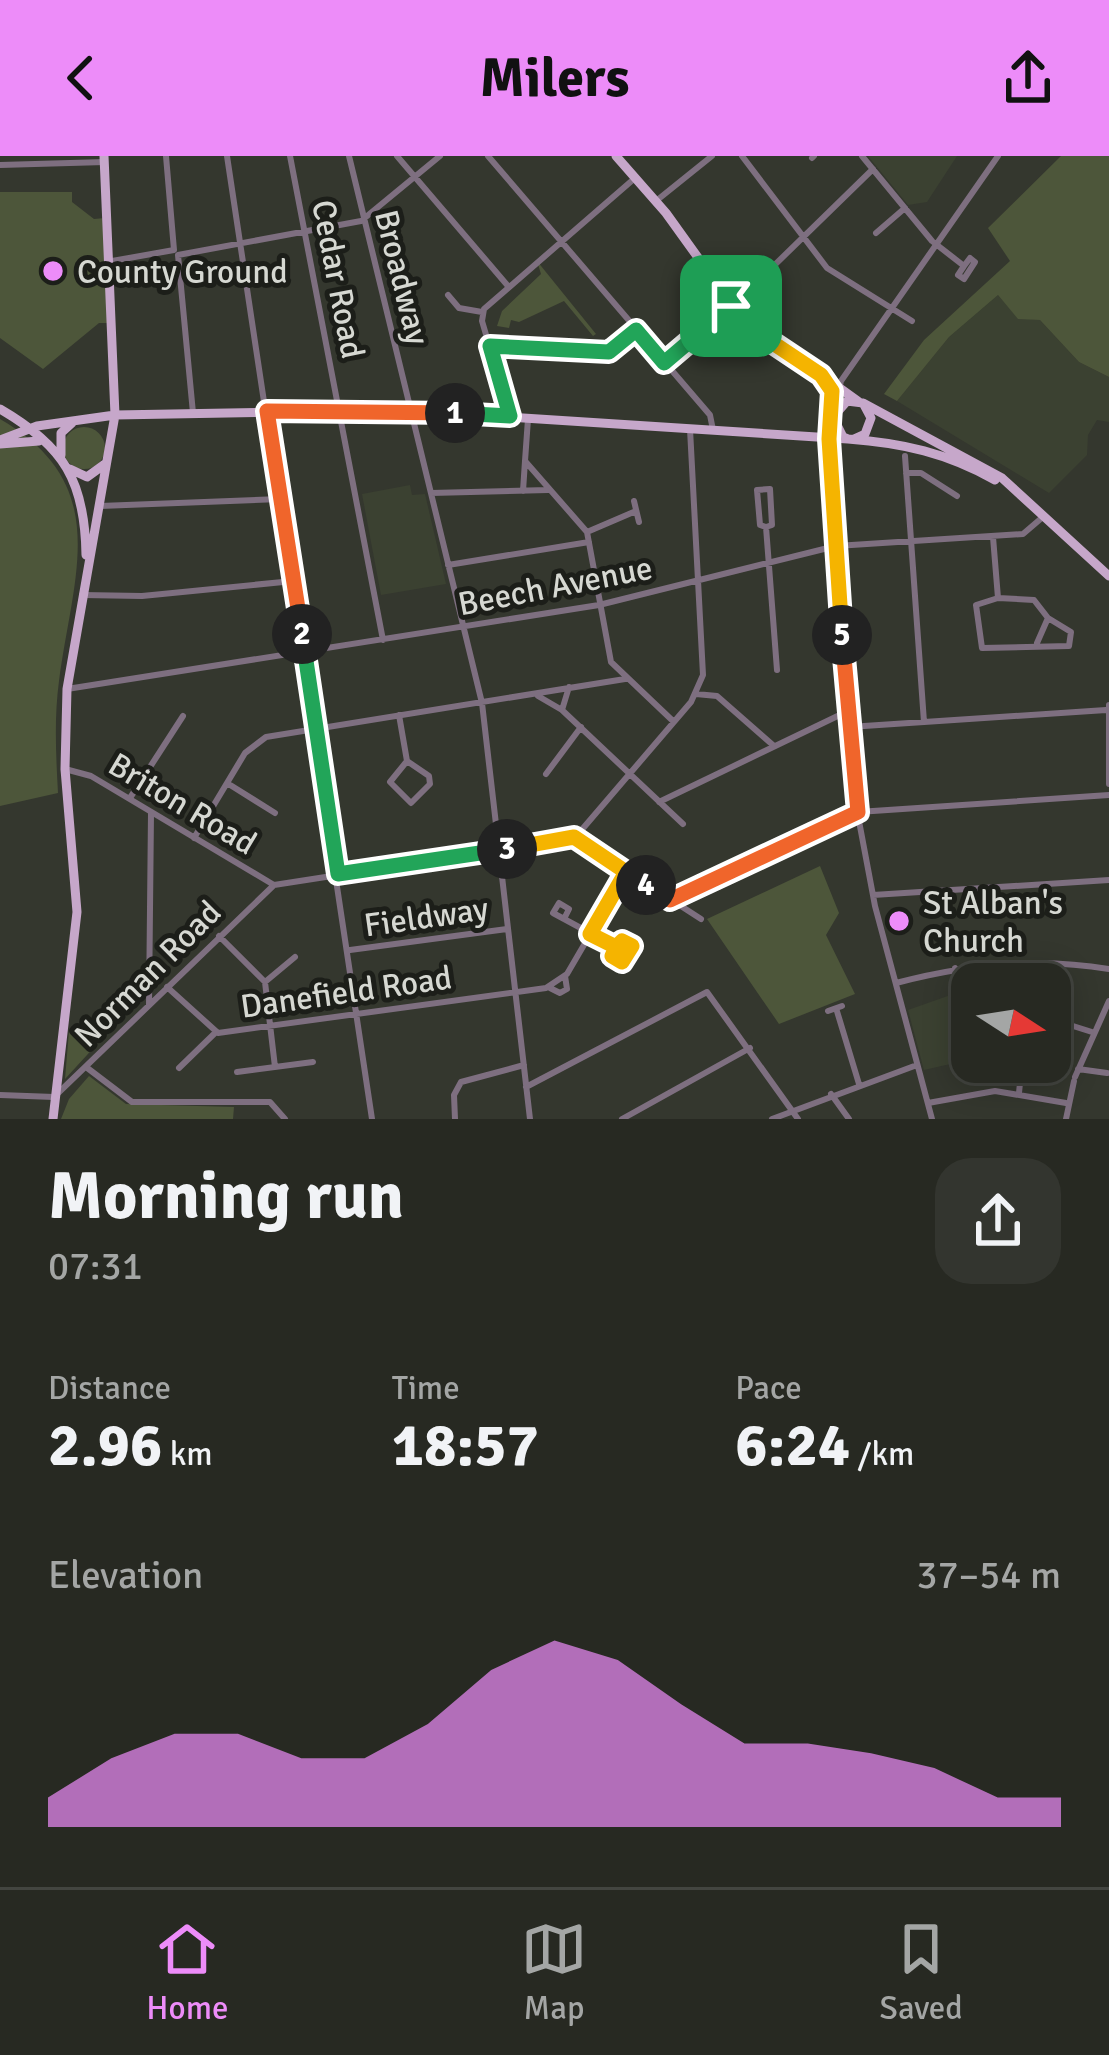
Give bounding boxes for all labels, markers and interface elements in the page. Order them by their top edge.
icon: back [48,45,114,111]
text: Milers [480,45,629,112]
icon: share [995,45,1061,111]
street label: Cedar Road [302,197,373,362]
street label: Broadway [365,206,438,350]
place label: County Ground [77,252,288,293]
pin [680,255,782,357]
marker: County Ground [40,258,66,284]
icon: arrive [698,273,764,339]
pin: 1 [425,383,485,443]
text: 1 [446,392,464,433]
street label: Beech Avenue [455,548,656,625]
pin: 2 [272,604,332,664]
pin: 5 [812,605,872,665]
text: 2 [293,613,311,654]
text: 5 [833,614,851,655]
street label: Briton Road [101,744,264,864]
pin: 3 [477,819,537,879]
text: 3 [498,828,516,869]
pin: 4 [616,855,676,915]
text: 4 [637,864,655,905]
place label: St Alban's Church [923,883,1063,962]
street label: Fieldway [362,888,491,946]
street label: Norman Road [66,892,230,1056]
marker: St Alban's Church [886,908,912,934]
street label: Danefield Road [238,957,454,1028]
north arrow [951,963,1071,1083]
map controls [951,963,1071,1083]
text: Morning run [48,1156,404,1237]
button: share [935,1158,1061,1284]
text: 07:31 [48,1242,143,1290]
text: Distance [48,1368,171,1409]
text: Time [392,1368,460,1409]
text: Pace [735,1368,802,1409]
text: 2.96 [48,1409,162,1483]
text: 18:57 [392,1409,539,1483]
text: 6:24 [735,1409,850,1483]
text: km [162,1434,213,1475]
text: /km [850,1434,914,1475]
text: Elevation [48,1551,203,1599]
text: 37–54 m [916,1551,1061,1599]
tab: Home [146,1916,229,2029]
tab: Map [521,1916,587,2029]
tab: Saved [880,1916,963,2029]

